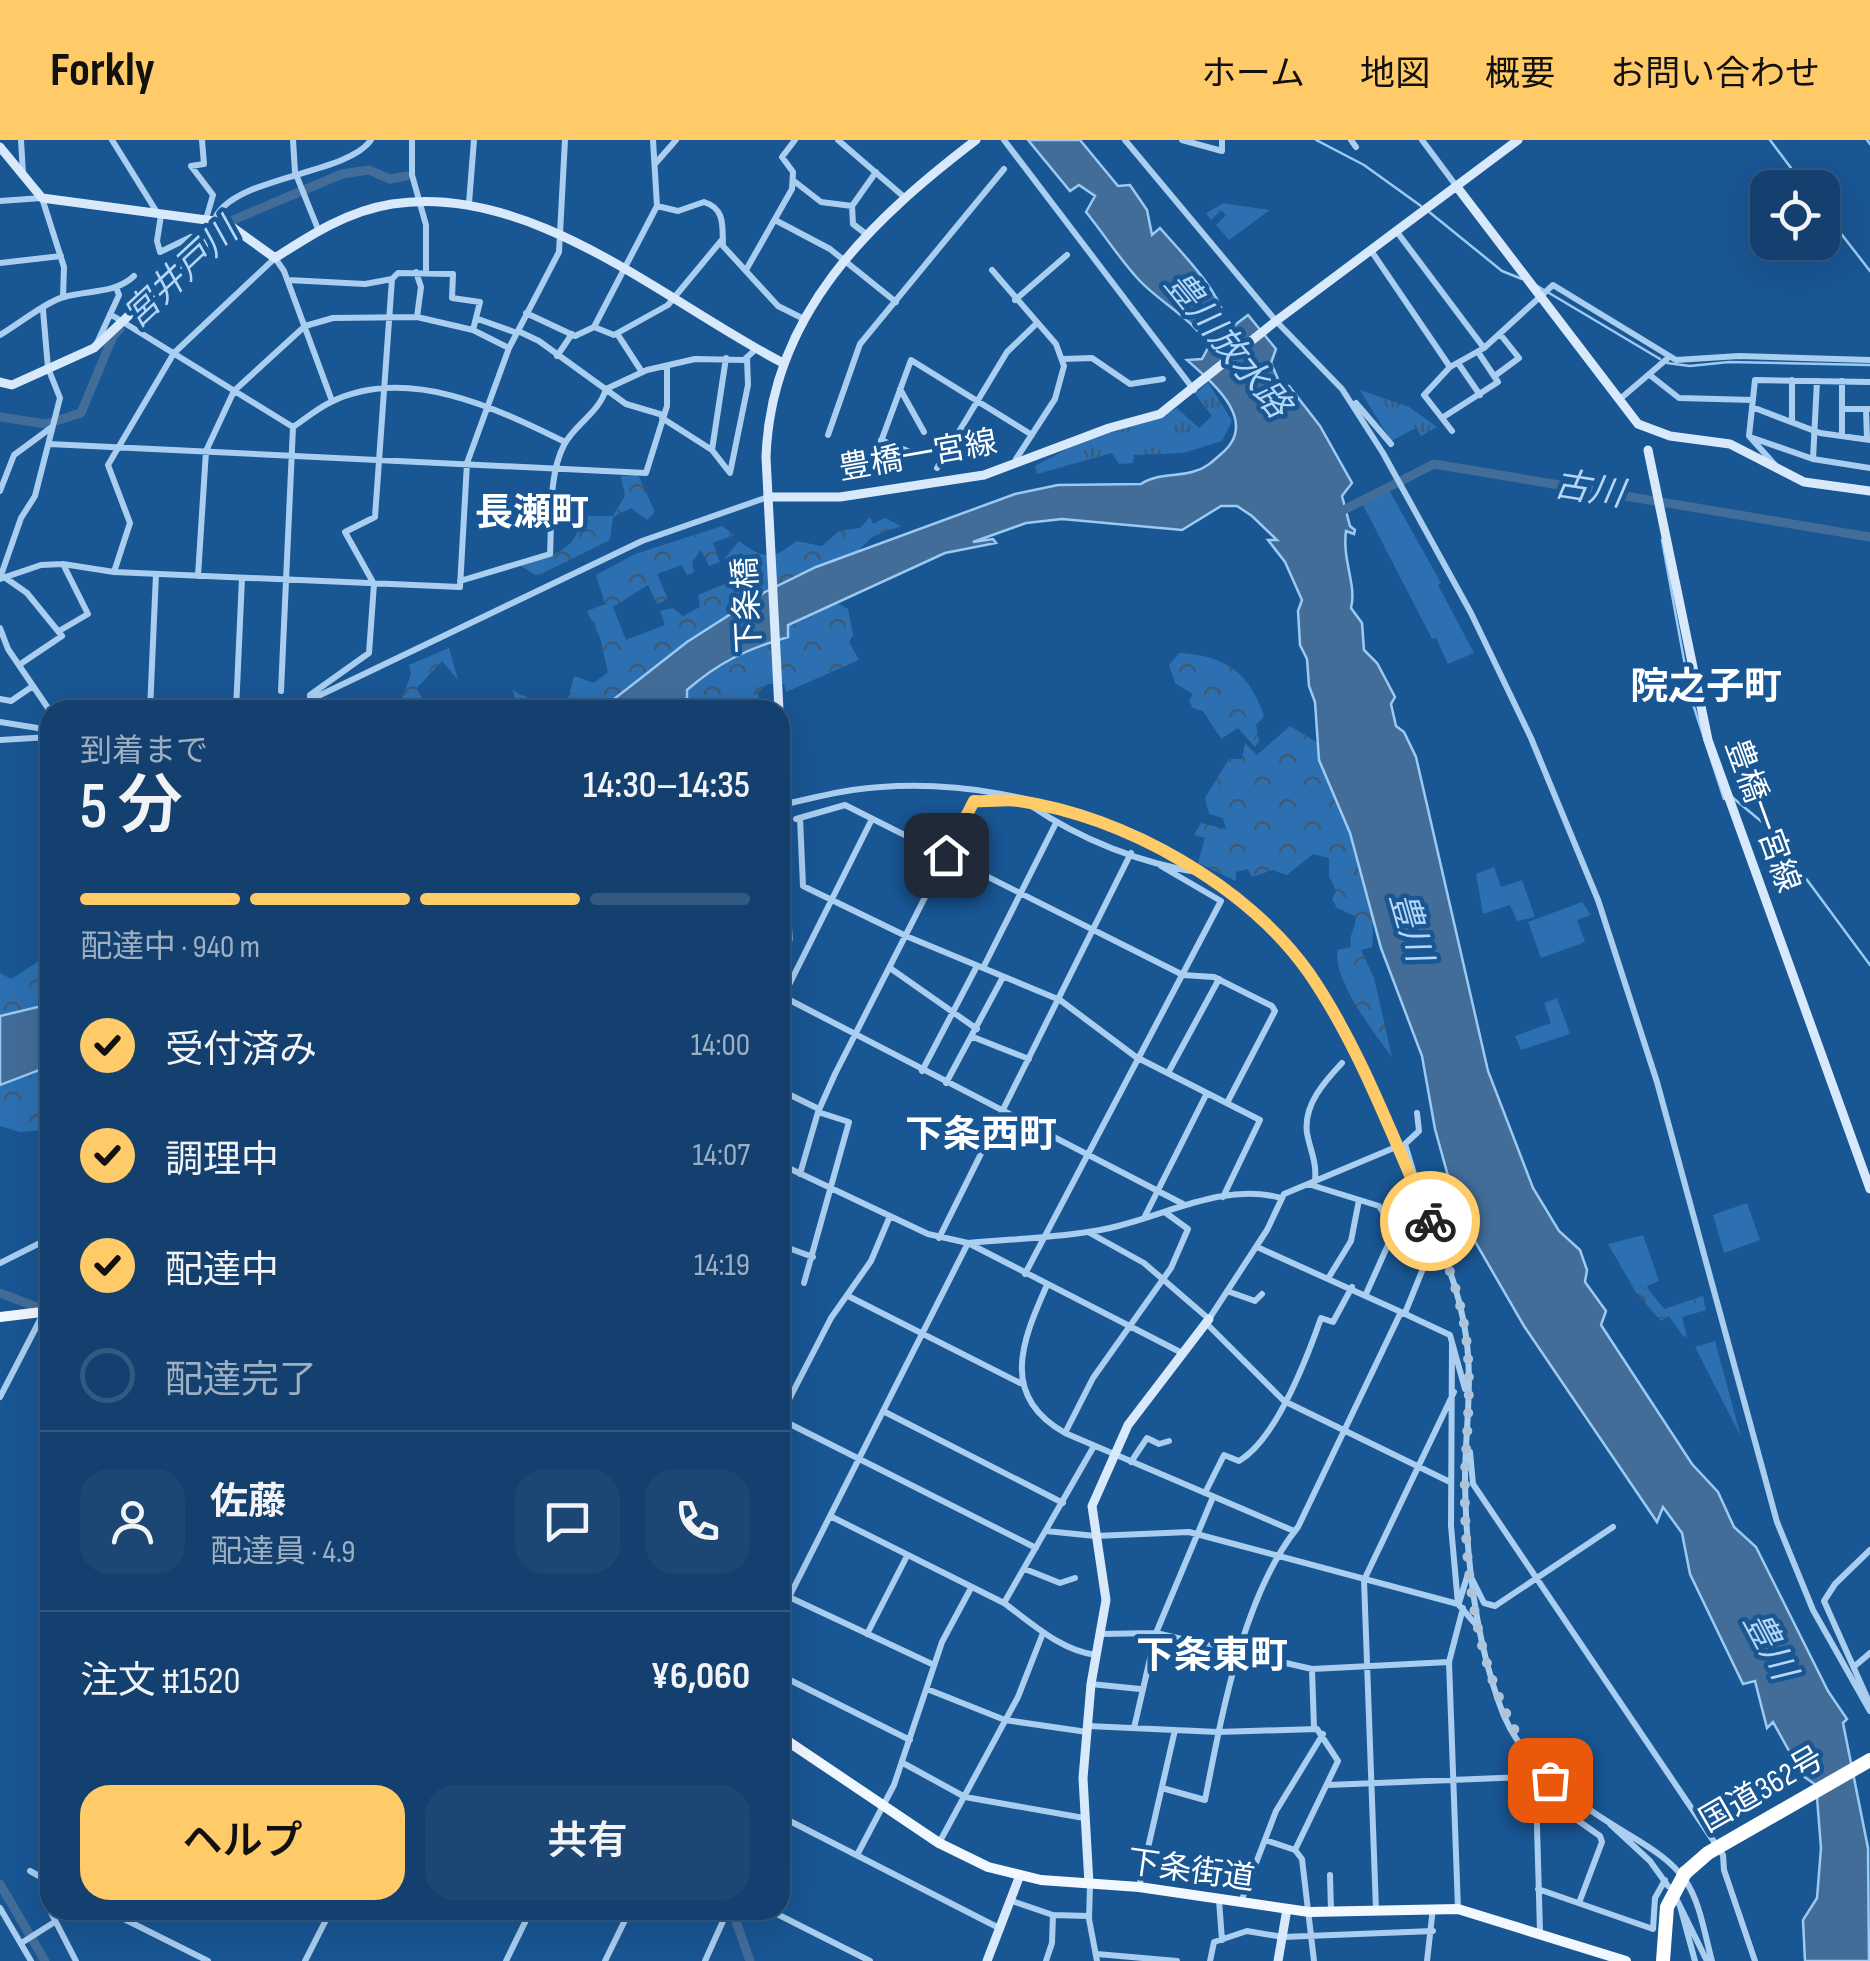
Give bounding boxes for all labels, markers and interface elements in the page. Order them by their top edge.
text: Forkly [50,42,155,99]
text: ホーム [1201,53,1305,96]
text: 地図 [1360,53,1430,96]
text: 概要 [1485,53,1555,96]
text: お問い合わせ [1610,53,1820,96]
map controls [1750,170,1840,260]
button: locate [1750,170,1840,260]
water label: 宮井戸川 [115,208,250,337]
water label: 豊川放水路 [1155,263,1301,429]
street label: 豊橋一宮線 [836,423,1000,489]
water label: 古川 [1551,463,1631,517]
district label: 長瀬町 [475,491,589,536]
street label: 下条橋 [726,556,770,654]
district label: 院之子町 [1630,665,1782,710]
text: 到着まで [80,732,208,771]
street label: 豊橋一宮線 [1716,734,1808,898]
text: 14:30–14:35 [583,763,750,808]
text: 5 分 [80,769,183,847]
pin [904,813,989,898]
icon: home [919,828,974,883]
water label: 豊川 [1380,887,1441,970]
text: 配達中 · 940 m [80,928,260,967]
icon: check [80,1018,135,1073]
text: 14:00 [691,1026,750,1065]
text: 受付済み [165,1028,317,1073]
district label: 下条西町 [905,1113,1057,1158]
icon: check [80,1128,135,1183]
text: 14:07 [692,1136,750,1175]
text: 調理中 [165,1138,279,1183]
courier [1380,1171,1480,1271]
icon: bike [1403,1194,1458,1249]
icon: check [80,1238,135,1293]
text: 14:19 [694,1246,750,1285]
text: 配達中 [165,1248,279,1293]
text: 配達完了 [165,1358,317,1403]
button: person [80,1469,185,1574]
button: chat [515,1469,620,1574]
button: phone [645,1469,750,1574]
text: 佐藤 [210,1480,286,1525]
text: 配達員 · 4.9 [210,1533,355,1572]
water label: 豊川 [1734,1605,1806,1691]
district label: 下条東町 [1136,1634,1288,1679]
text: ¥6,060 [650,1654,750,1699]
text: 注文 #1520 [80,1659,240,1704]
pin [1508,1738,1593,1823]
street label: 国道362号 [1693,1739,1831,1841]
icon: bag [1523,1753,1578,1808]
button: ヘルプ [80,1785,405,1900]
button: 共有 [425,1785,750,1900]
street label: 下条街道 [1125,1843,1257,1899]

